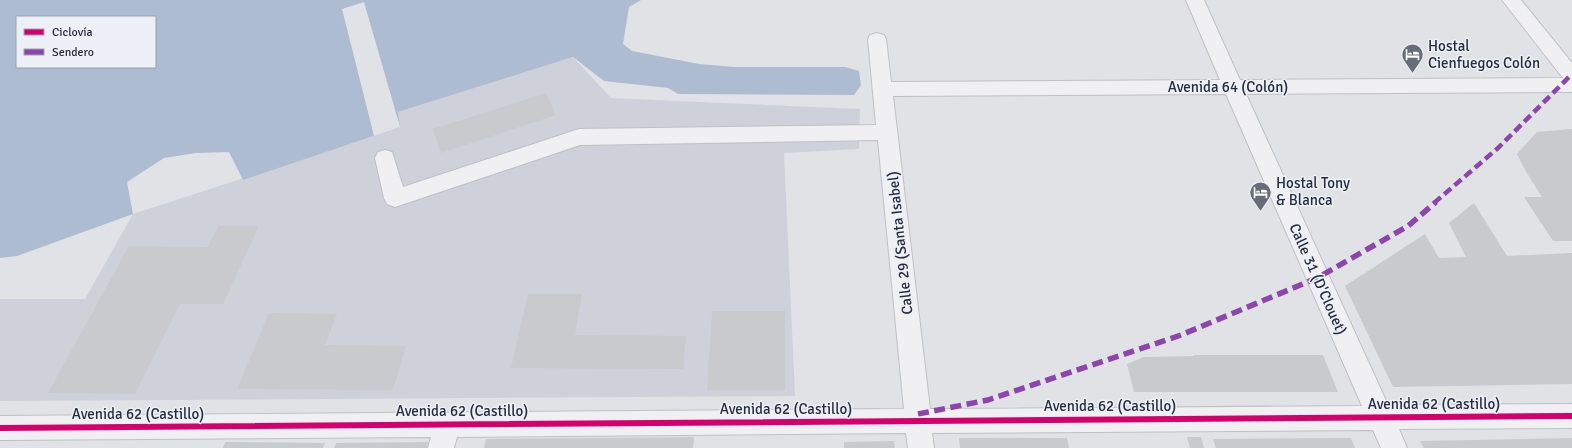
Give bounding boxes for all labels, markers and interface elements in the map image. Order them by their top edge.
legend [16,16,156,68]
text: Ciclovía [52,25,93,40]
place label: Hostal Cienfuegos Colón [1428,37,1540,72]
hotel icon: Hostal Cienfuegos Colón [1400,42,1426,75]
text: Sendero [52,45,94,60]
street label: Avenida 64 (Colón) [1168,78,1288,96]
street label: Calle 29 (Santa Isabel) [884,170,916,315]
place label: Hostal Tony & Blanca [1276,174,1350,209]
hotel icon: Hostal Tony & Blanca [1247,179,1273,212]
street label: Calle 31 (D'Clouet) [1285,220,1351,338]
street label: Avenida 62 (Castillo) [1368,395,1500,413]
street label: Avenida 62 (Castillo) [1044,397,1176,415]
street label: Avenida 62 (Castillo) [720,400,852,418]
street label: Avenida 62 (Castillo) [396,402,528,420]
street label: Avenida 62 (Castillo) [72,405,204,423]

